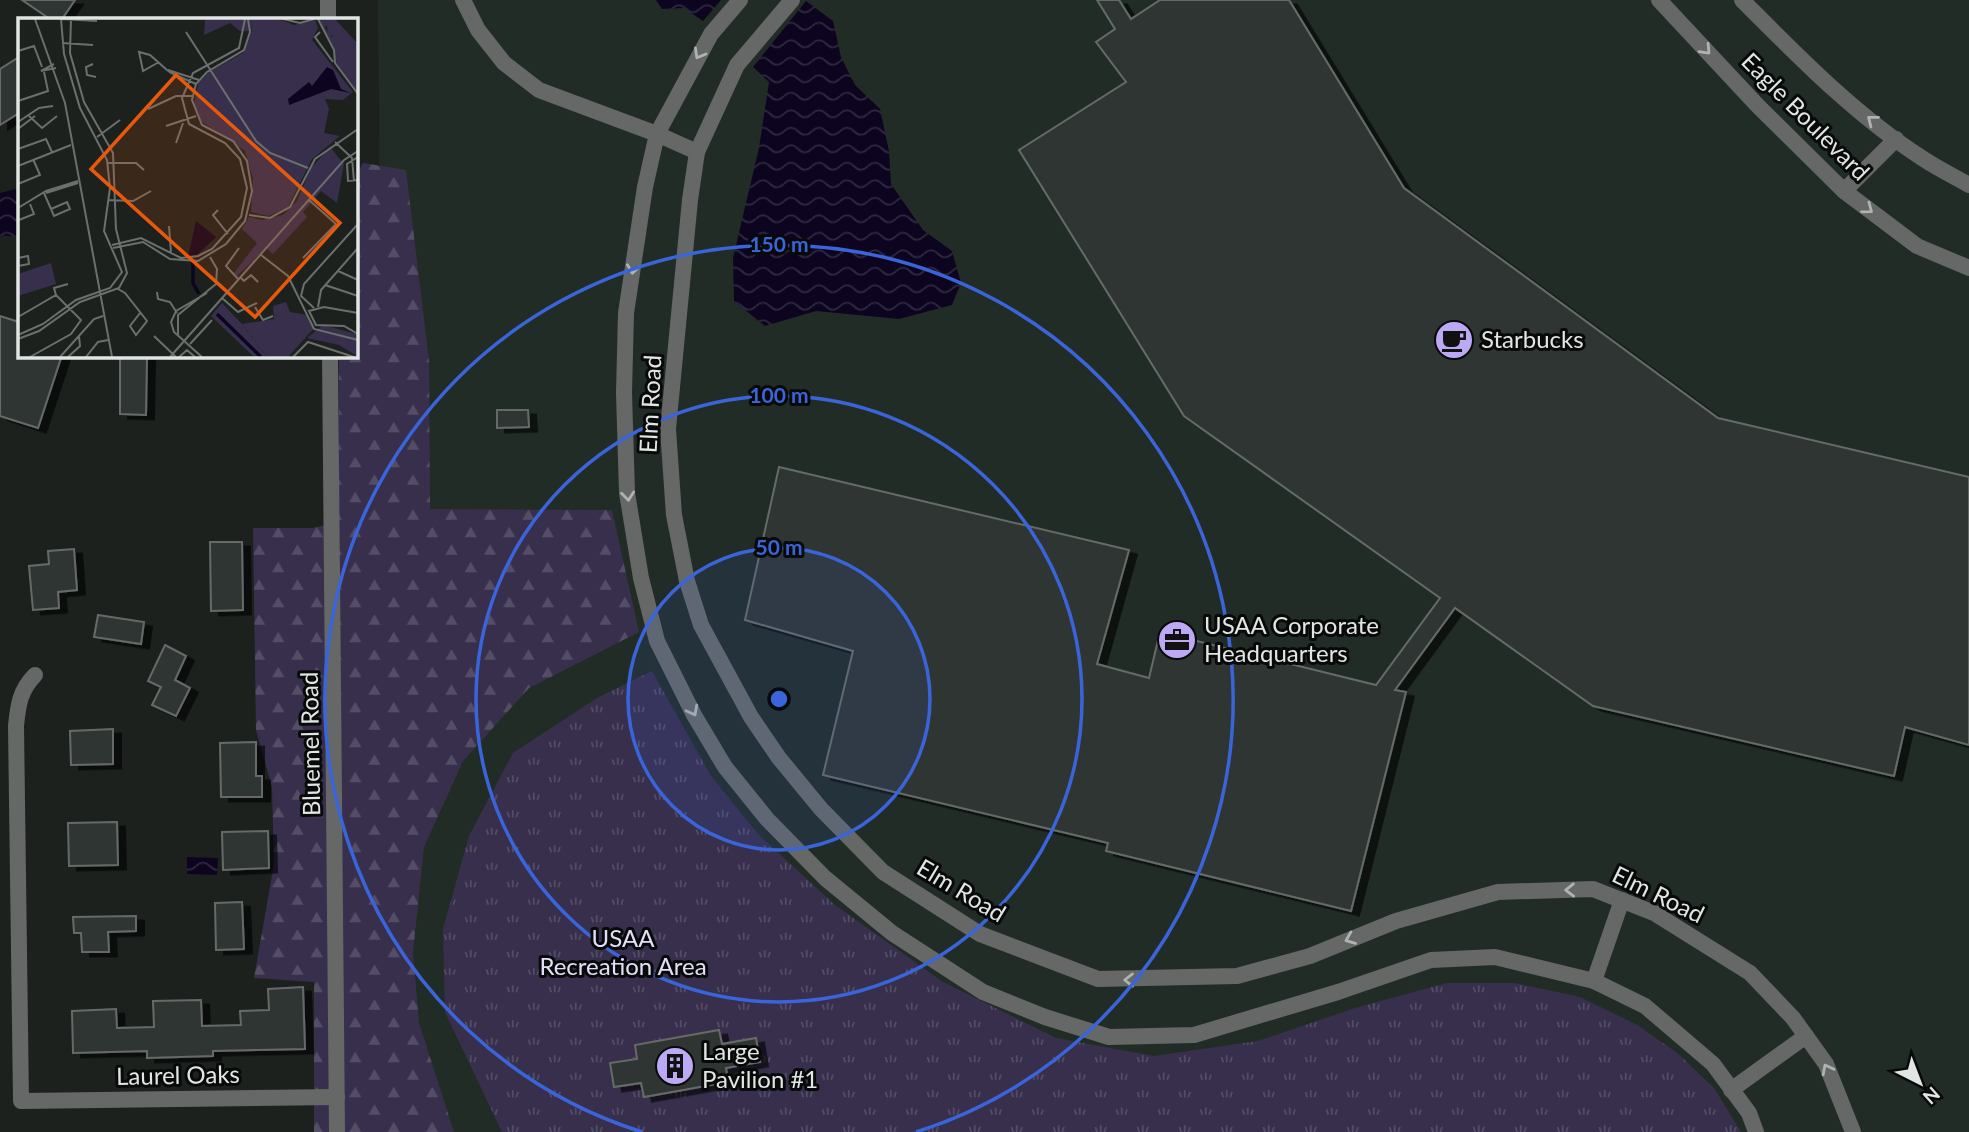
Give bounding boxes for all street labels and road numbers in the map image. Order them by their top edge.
street label: Eagle Boulevard [1736,46,1876,186]
street label: Elm Road [632,354,667,454]
street label: Bluemel Road [294,672,325,816]
street label: Elm Road [912,852,1011,928]
street label: Elm Road [1608,859,1709,928]
street label: Laurel Oaks [116,1059,240,1090]

